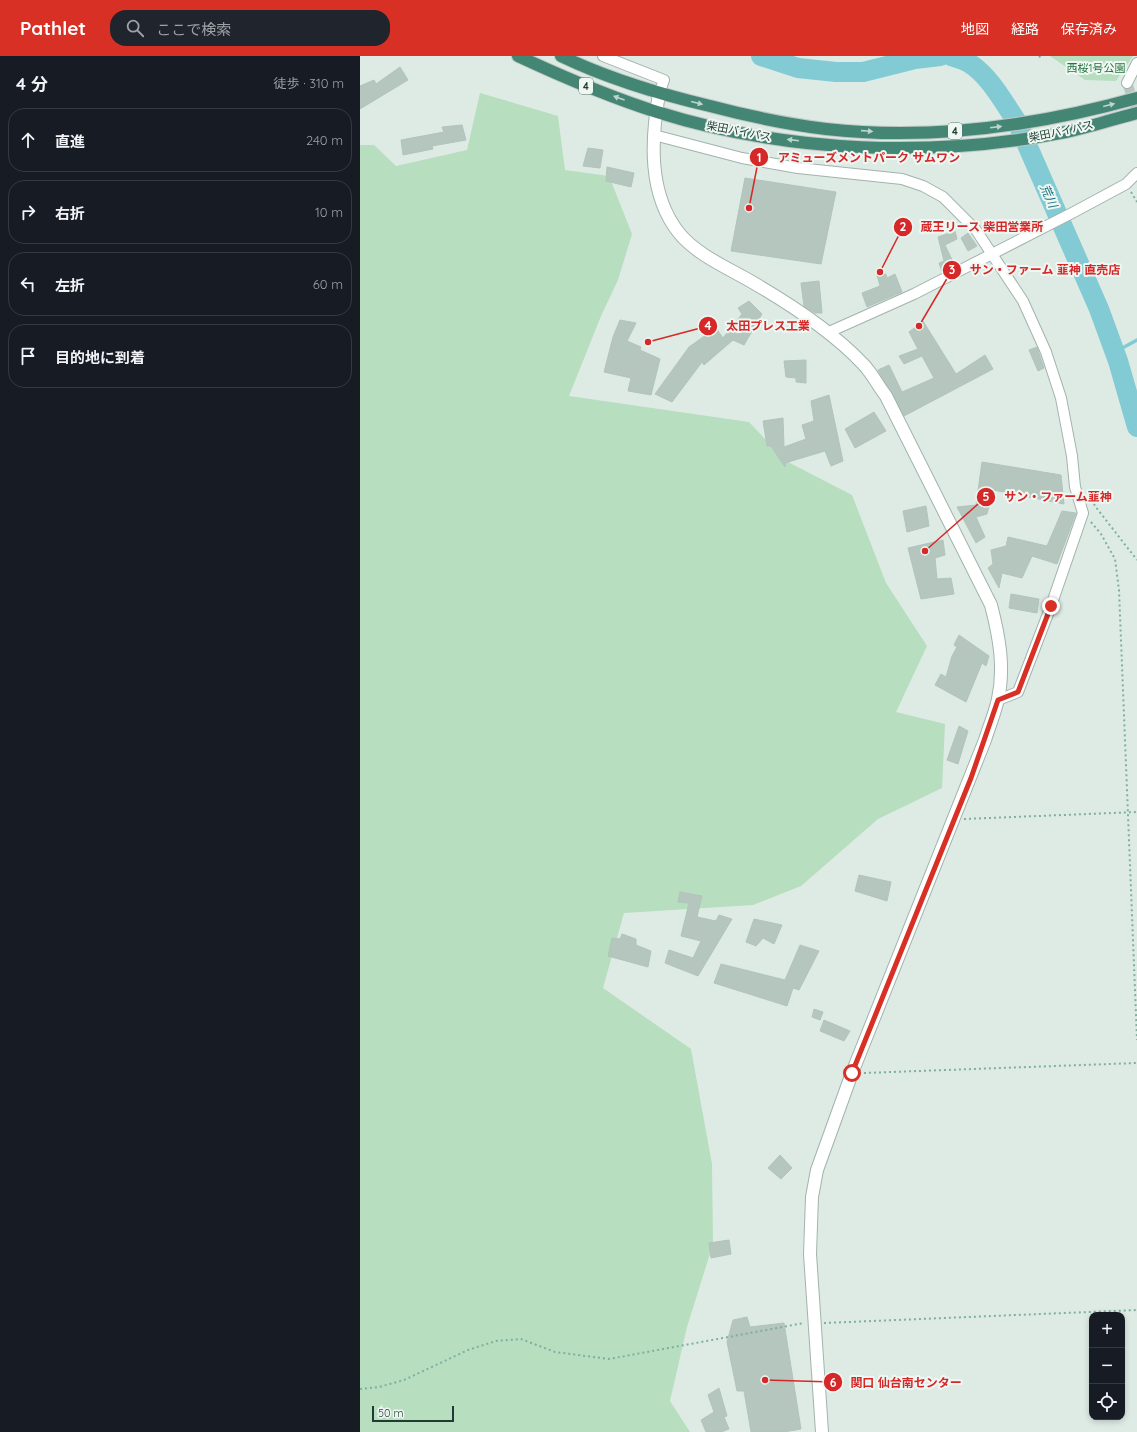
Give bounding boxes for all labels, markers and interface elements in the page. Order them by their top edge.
search box [110,10,390,46]
text: Pathlet [20,16,86,40]
icon: search [124,17,146,39]
text: ここで検索 [156,20,231,39]
text: 地図 [961,20,989,38]
text: 経路 [1011,20,1039,38]
text: 保存済み [1061,20,1117,38]
park label: 西桜1号公園 [1066,61,1126,75]
text: 4 分 [16,73,48,94]
text: 徒歩 · 310 m [274,75,344,91]
road number: 4 [579,78,593,94]
one-way arrow [613,95,625,101]
one-way arrow [691,100,703,106]
one-way arrow [1103,102,1115,108]
street label: 柴田バイパス [1027,117,1095,145]
street label: 柴田バイパス [705,118,773,144]
road number: 4 [948,123,962,139]
one-way arrow [990,124,1002,130]
one-way arrow [860,128,873,135]
icon: ahead [17,129,39,151]
text: 直進 [55,132,85,151]
text: 240 m [306,132,343,148]
one-way arrow [787,137,799,143]
callout: アミューズメントパーク サムワン [749,145,969,169]
text: 1 [757,150,761,165]
text: アミューズメントパーク サムワン [778,150,960,165]
water label: 荒川 [1037,182,1062,212]
icon: right [17,201,39,223]
text: 右折 [55,204,85,223]
text: 10 m [315,204,343,220]
callout: 蔵王リース 柴田営業所 [893,215,1052,239]
text: 2 [900,219,907,234]
text: 蔵王リース 柴田営業所 [921,219,1043,234]
callout: サン・ファーム 韮神 直売店 [942,258,1129,282]
text: 3 [949,262,955,277]
text: サン・ファーム 韮神 直売店 [970,262,1120,277]
icon: left [17,273,39,295]
text: 左折 [55,276,85,295]
text: 60 m [313,276,343,292]
callout: 太田プレス工業 [698,314,818,338]
text: 4 [704,318,712,333]
text: 太田プレス工業 [726,318,810,333]
icon: arrive [17,345,39,367]
text: 目的地に到着 [55,348,145,367]
callout: サン・ファーム韮神 [976,485,1120,509]
text: 5 [983,489,990,504]
text: サン・ファーム韮神 [1004,489,1112,504]
route end [1042,597,1060,615]
route start [843,1064,861,1082]
map controls [1089,1312,1125,1420]
button: + [1089,1312,1125,1348]
button: − [1089,1348,1125,1384]
callout: 関口 仙台南センター [823,1370,970,1394]
text: 6 [830,1375,837,1390]
text: 関口 仙台南センター [850,1375,962,1390]
button: locate [1089,1384,1125,1420]
scale bar [372,1404,454,1423]
text: 50 m [378,1406,404,1420]

